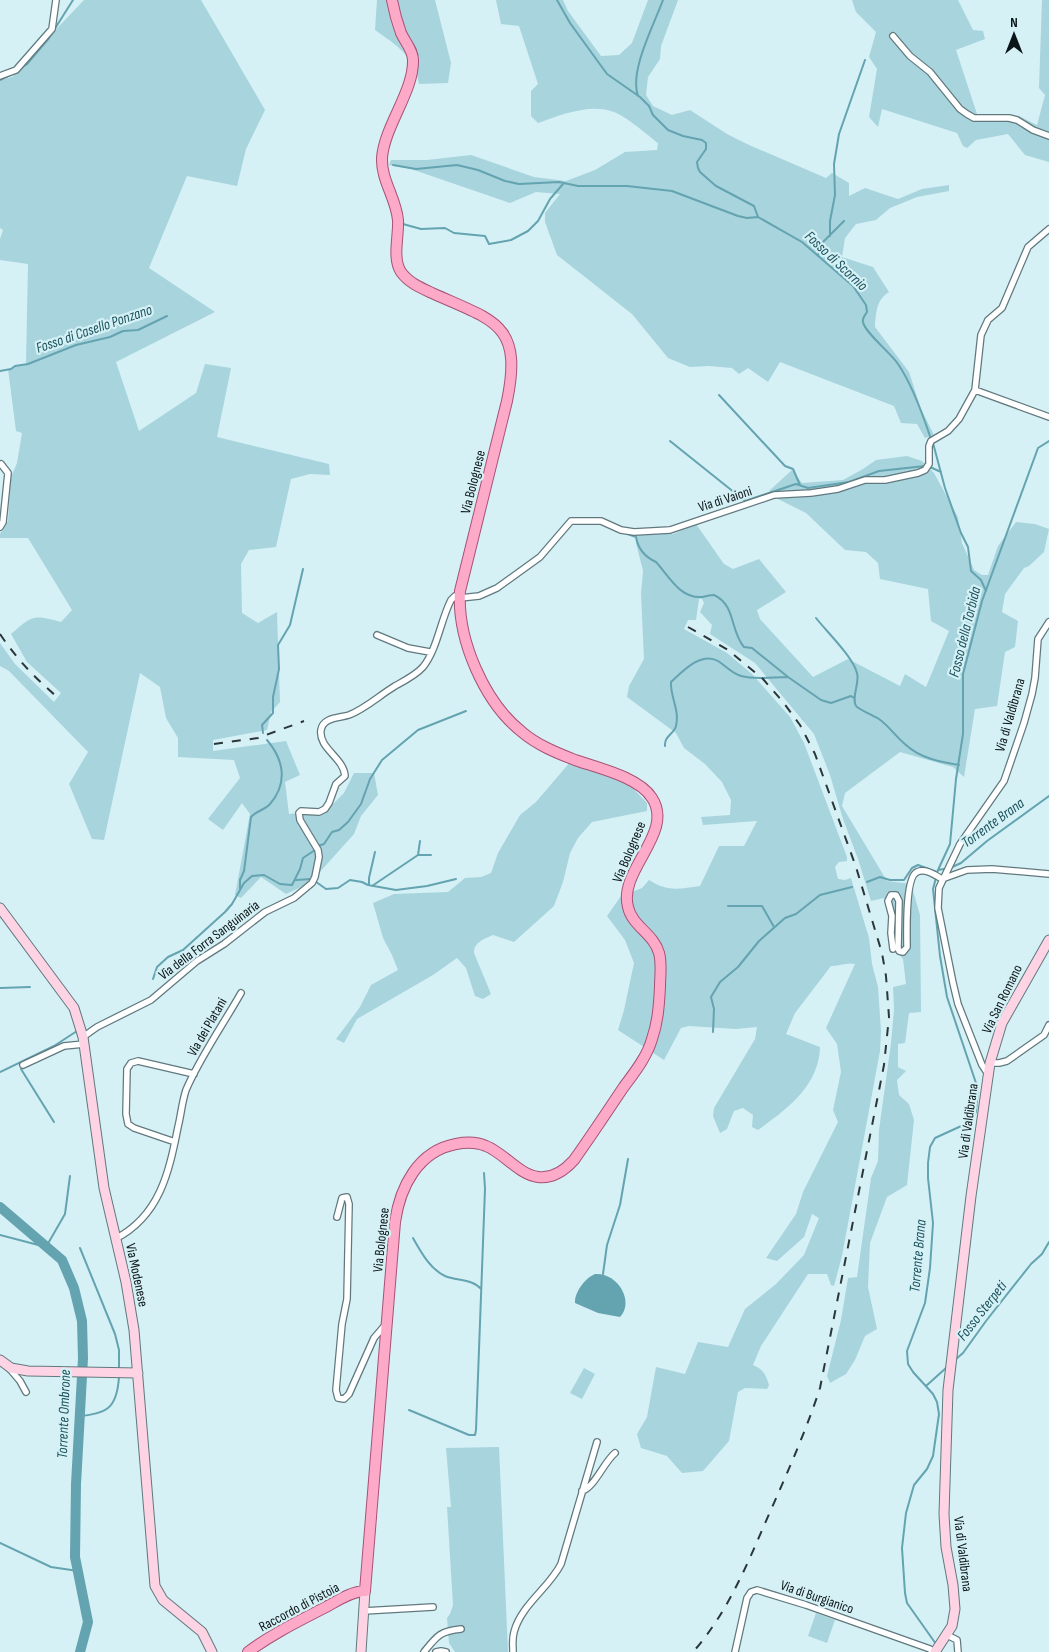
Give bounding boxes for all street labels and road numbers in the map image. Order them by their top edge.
street label: Via Bolognese [457,449,489,515]
street label: Via di Vaioni [696,482,754,516]
street label: Via di Valdibrana [991,676,1029,754]
street label: Via Bolognese [609,819,649,885]
street label: Via della Forra Sanguinaria [155,897,263,983]
street label: Via San Romano [978,962,1026,1036]
street label: Via dei Platani [183,995,231,1059]
street label: Via di Valdibrana [954,1082,982,1160]
street label: Via Bolognese [369,1207,393,1273]
street label: Via Modenese [122,1242,152,1308]
street label: Via di Valdibrana [950,1515,976,1593]
street label: Via di Burgianico [778,1577,856,1618]
street label: Raccordo di Pistoia [256,1579,342,1635]

